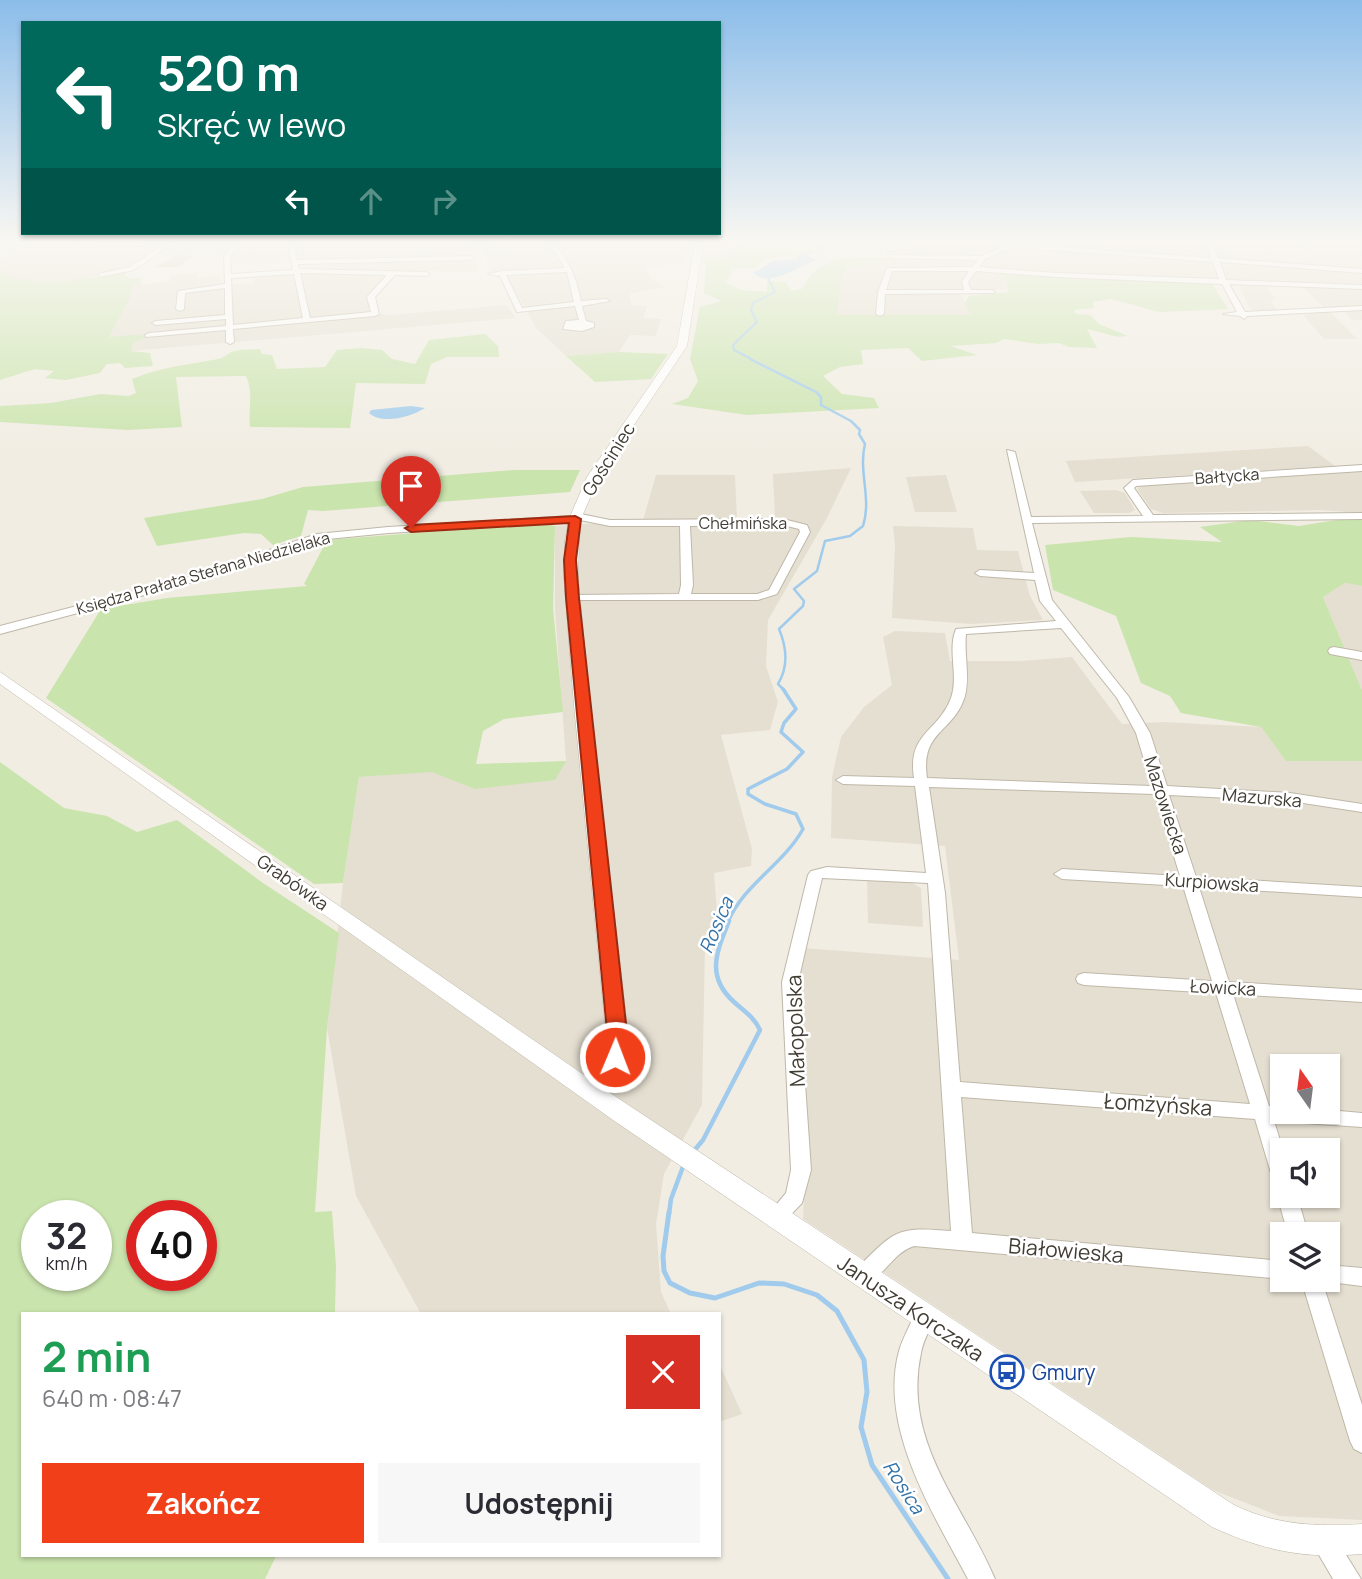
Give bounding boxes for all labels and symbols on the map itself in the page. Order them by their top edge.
street label: Gościniec [576,418,640,500]
pin [381,456,441,528]
street label: Bałtycka [1194,463,1260,489]
street label: Chełmińska [699,512,787,534]
street label: Księdza Prałata Stefana Niedzielaka [74,526,332,620]
street label: Mazowiecka [1139,753,1193,857]
street label: Mazurska [1221,782,1303,812]
street label: Grabówka [252,849,334,915]
street label: Kurpiowska [1164,867,1260,897]
water label: Rosica [693,892,740,957]
street label: Łowicka [1189,973,1257,1001]
street label: Małopolska [779,975,811,1087]
position arrow [578,1020,652,1094]
north arrow [1270,1054,1340,1124]
street label: Łomżyńska [1103,1086,1213,1122]
speed limit sign: 40 [126,1200,217,1291]
street label: Białowieska [1007,1231,1125,1269]
street label: Janusza Korczaka [832,1249,990,1367]
bus stop icon: Gmury [988,1353,1026,1391]
place label: Gmury [1032,1358,1096,1386]
water label: Rosica [877,1455,932,1520]

